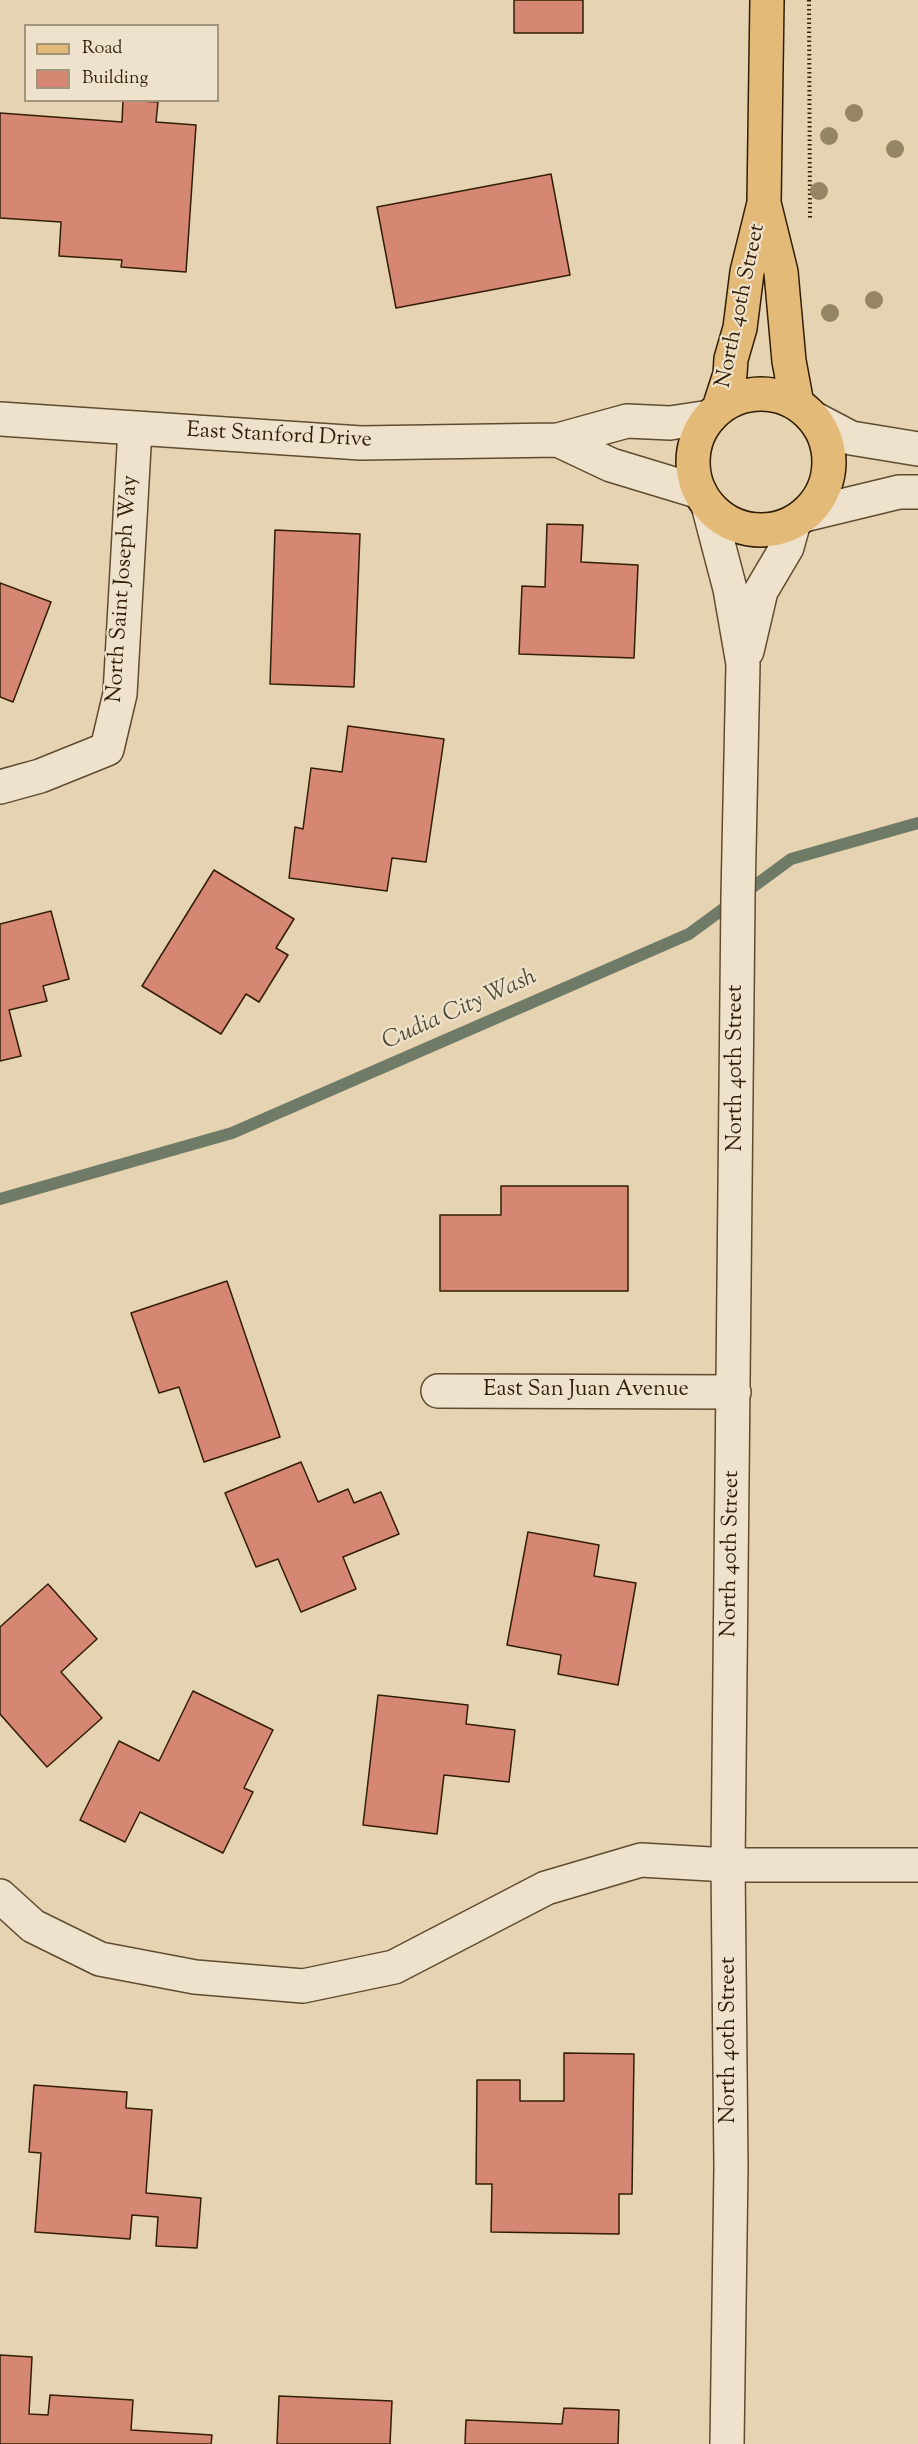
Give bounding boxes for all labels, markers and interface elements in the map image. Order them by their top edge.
legend [24,24,219,102]
text: Road [82,36,122,62]
text: Building [82,66,148,92]
street label: North 40th Street [712,222,772,390]
street label: East Stanford Drive [186,419,372,455]
street label: North Saint Joseph Way [103,474,145,704]
water label: Cudia City Wash [378,964,542,1058]
street label: North 40th Street [724,984,750,1152]
street label: East San Juan Avenue [483,1378,689,1404]
street label: North 40th Street [717,1470,747,1638]
street label: North 40th Street [717,1956,743,2124]

